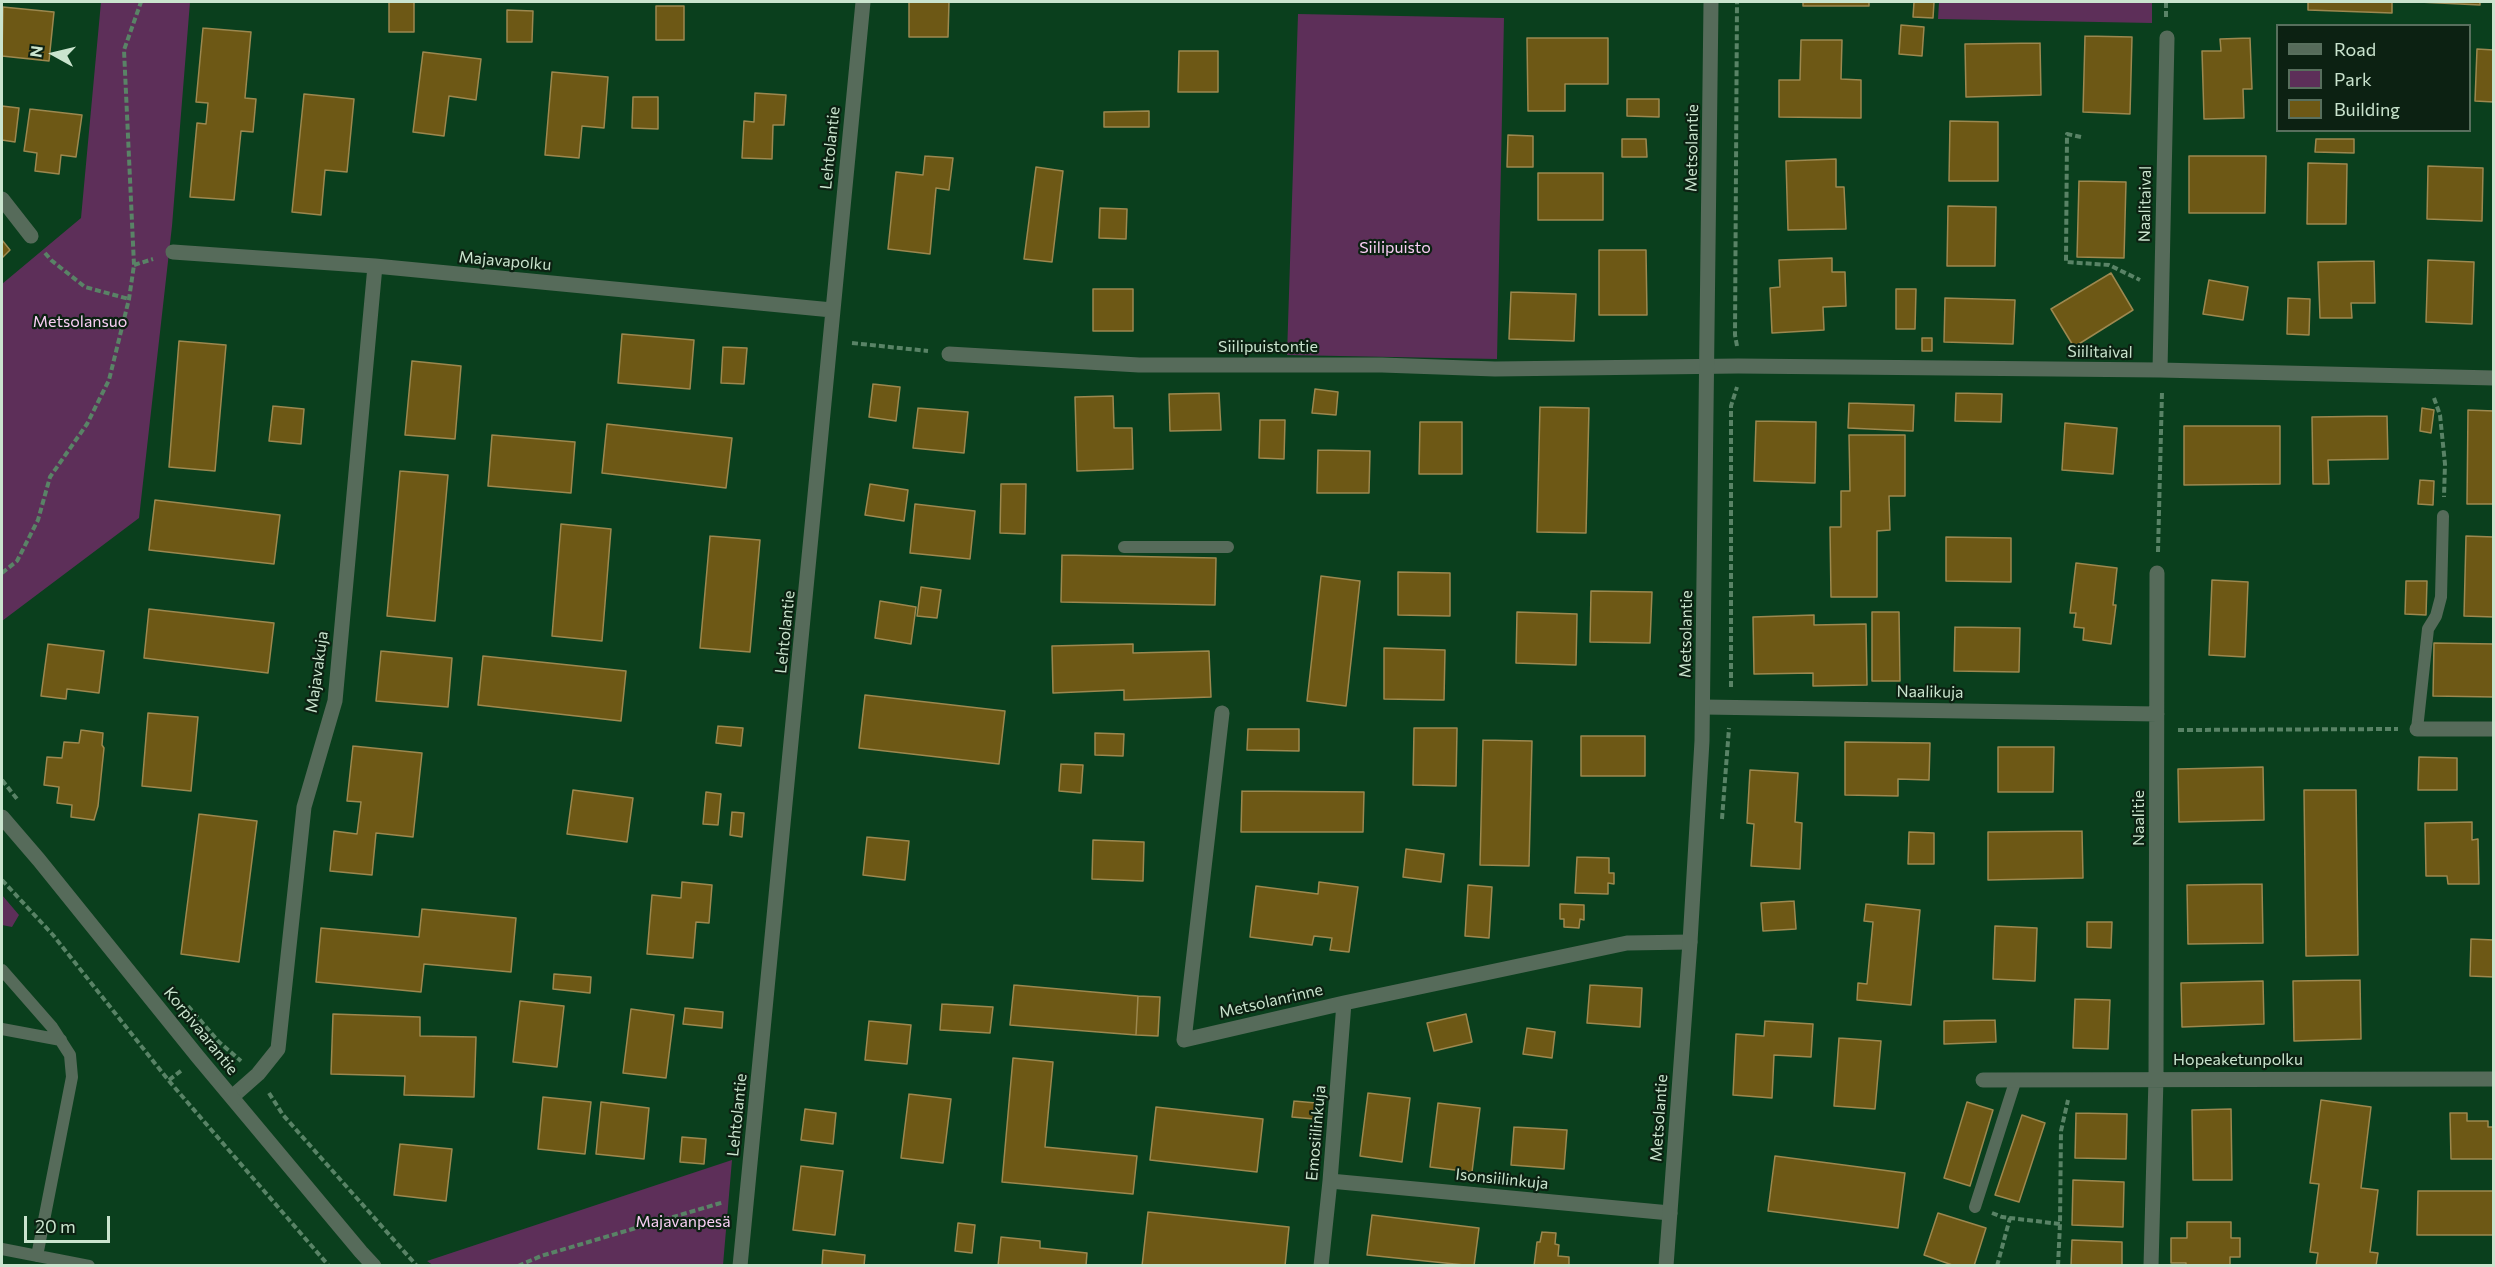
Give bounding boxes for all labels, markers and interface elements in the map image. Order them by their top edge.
north arrow [24,24,84,84]
legend [2276,24,2471,132]
text: Road [2334,38,2376,60]
text: N [25,44,46,59]
text: Park [2334,68,2372,90]
text: Building [2334,98,2400,120]
street label: Metsolantie [1682,104,1702,192]
street label: Lehtolantie [816,105,844,191]
street label: Naalitaival [2135,166,2155,242]
park label: Siilipuisto [1359,238,1431,258]
street label: Majavapolku [458,247,552,275]
park label: Metsolansuo [33,312,127,332]
street label: Siilipuistontie [1218,337,1318,357]
street label: Siilitaival [2067,342,2133,362]
street label: Lehtolantie [771,589,799,675]
street label: Metsolantie [1676,590,1696,678]
street label: Majavakuja [302,630,332,714]
street label: Naalikuja [1896,682,1964,702]
street label: Naalitie [2129,790,2149,846]
street label: Metsolanrinne [1217,980,1325,1022]
street label: Korpivaarantie [160,983,242,1079]
street label: Hopeaketunpolku [2173,1050,2303,1070]
street label: Lehtolantie [723,1072,751,1158]
street label: Metsolantie [1646,1074,1672,1162]
street label: Emosiilinkuja [1302,1084,1330,1182]
street label: Isonsiilinkuja [1455,1165,1549,1193]
scale bar [27,1204,112,1242]
park label: Majavanpesä [636,1212,730,1232]
text: 20 m [35,1215,76,1237]

